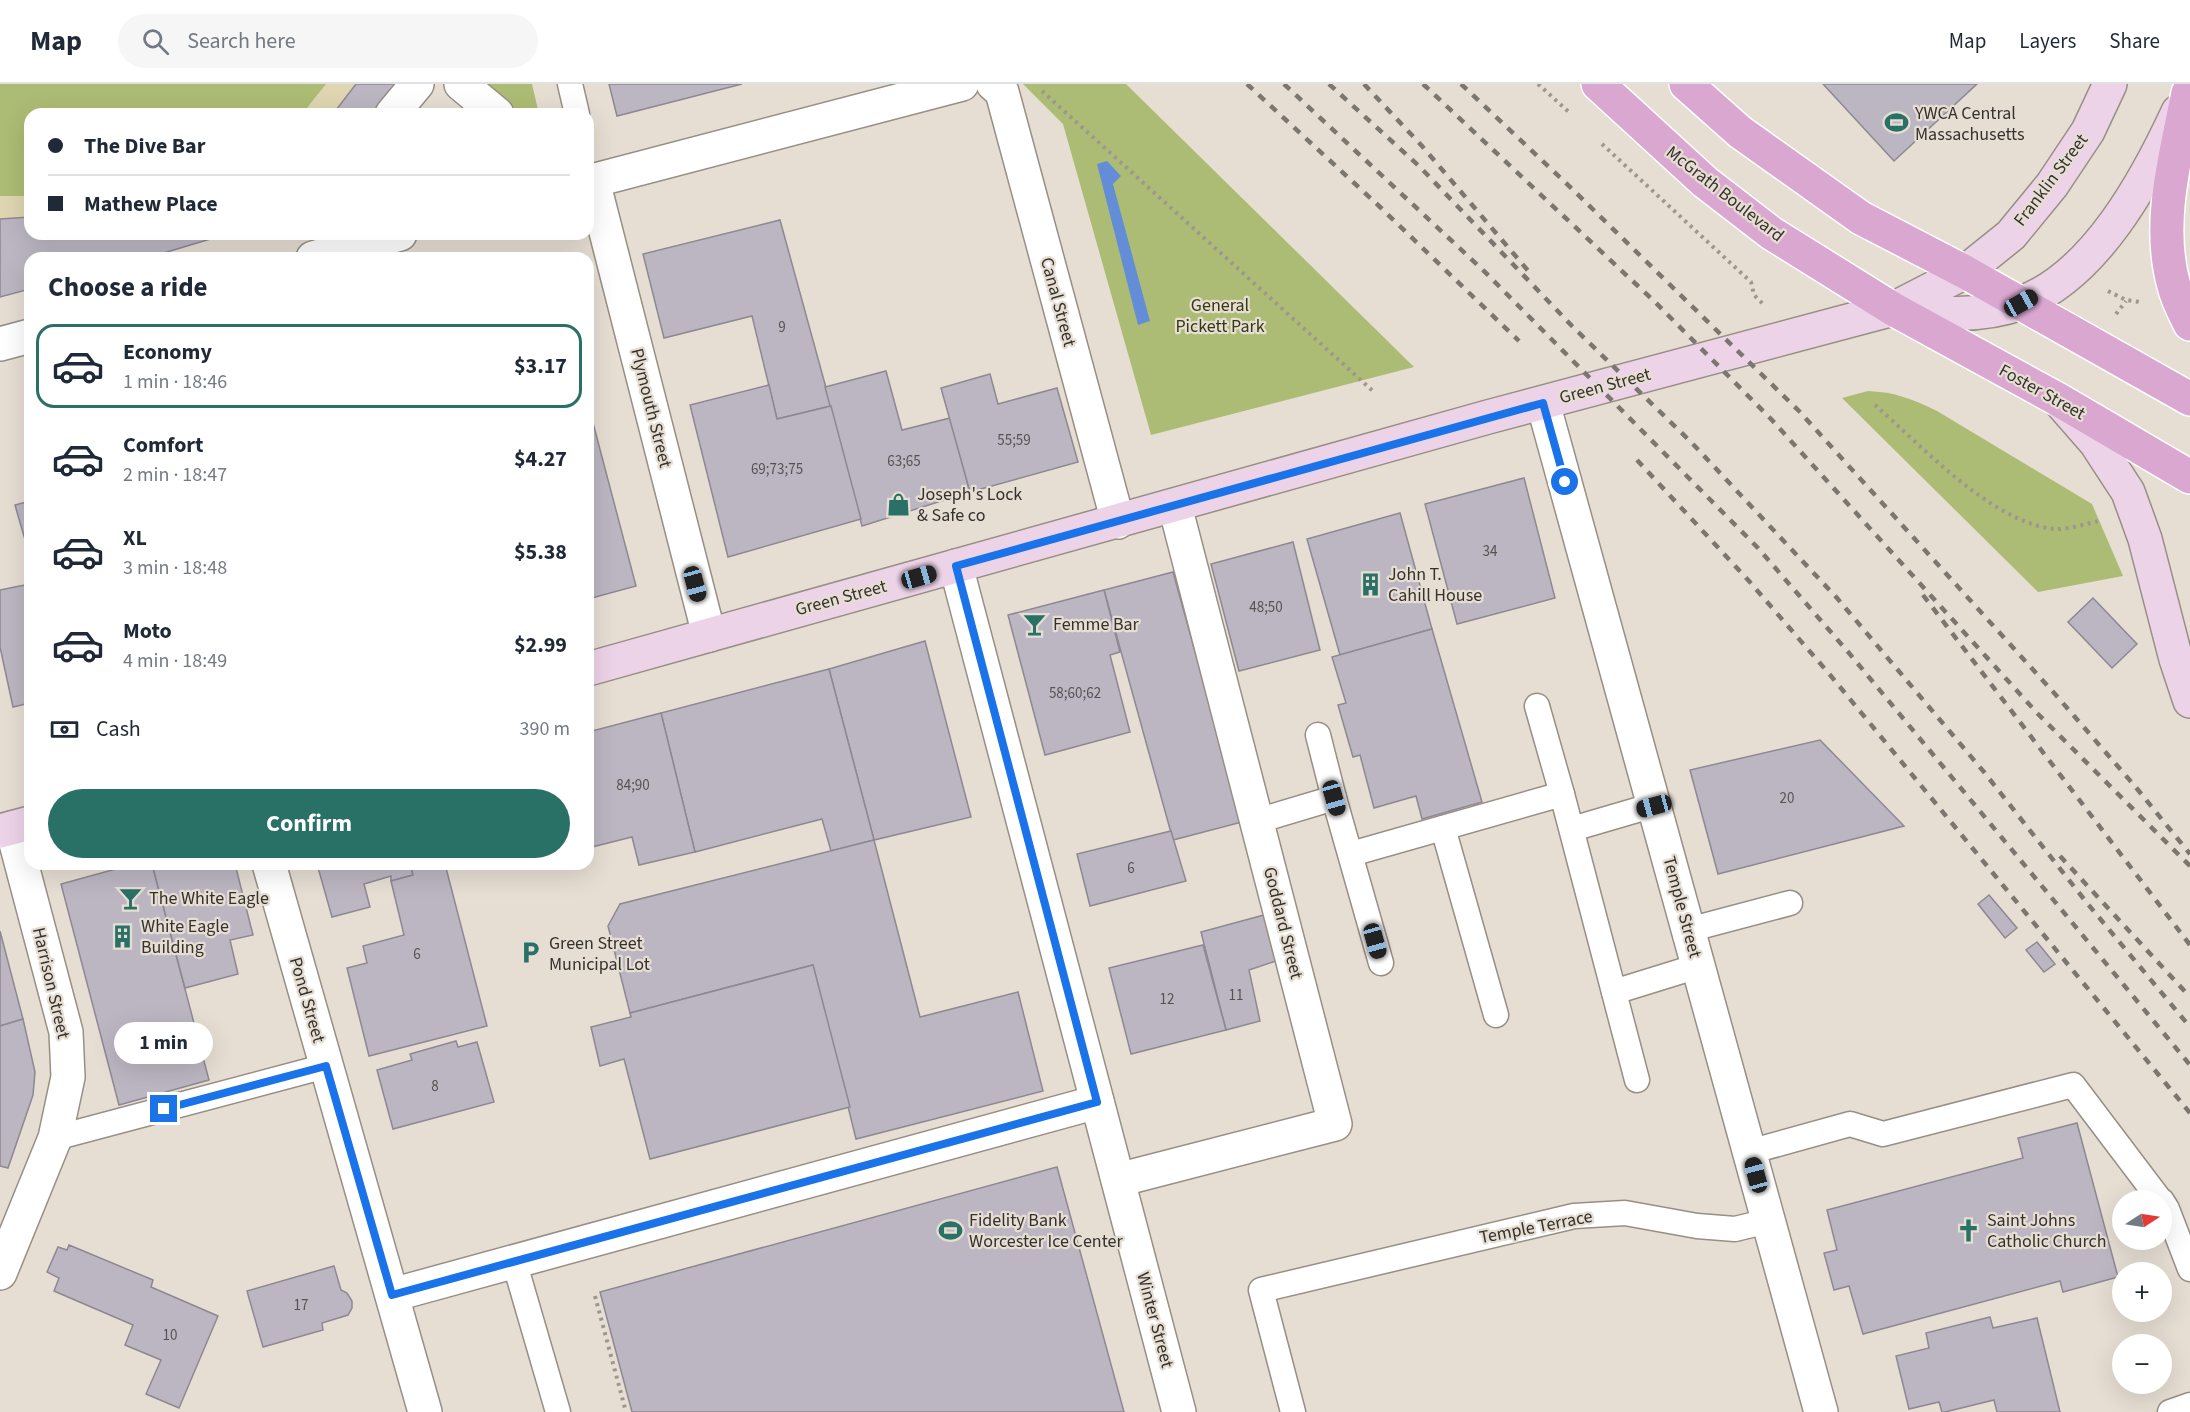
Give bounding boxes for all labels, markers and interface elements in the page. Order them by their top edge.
search box [118,14,538,68]
text: Map [30,21,82,61]
icon: search [139,25,172,58]
text: Search here [187,25,296,57]
text: Map [1949,26,1986,56]
text: Layers [2019,26,2076,56]
text: Share [2109,26,2160,56]
place label: YWCA Central Massachusetts [1914,101,2025,147]
sports icon: YWCA Central Massachusetts [1884,110,1910,136]
street label: Franklin Street [2008,129,2094,231]
text: The Dive Bar [84,130,205,162]
street label: McGrath Boulevard [1661,140,1789,248]
text: Mathew Place [84,188,218,220]
street label: Canal Street [1034,255,1082,349]
text: Choose a ride [48,268,208,307]
car [2001,286,2041,320]
park label: General Pickett Park [1175,293,1265,339]
house number: 9 [778,317,786,338]
text: Economy [123,336,212,368]
icon: car [51,339,105,393]
street label: Plymouth Street [624,346,678,470]
text: $3.17 [514,350,567,382]
street label: Foster Street [1994,358,2090,426]
street label: Green Street [1557,362,1653,410]
text: 1 min · 18:46 [123,368,227,396]
text: Comfort [123,429,204,461]
house number: 55;59 [997,430,1031,451]
icon: car [51,432,105,486]
text: $4.27 [514,443,567,475]
house number: 63;65 [887,451,921,472]
house number: 69;73;75 [751,459,803,480]
text: 2 min · 18:47 [123,461,227,489]
route start [1551,468,1578,495]
place label: Joseph's Lock & Safe co [917,482,1022,528]
shop icon: Joseph's Lock & Safe co [886,491,912,517]
text: XL [123,522,147,554]
icon: car [51,525,105,579]
text: $5.38 [514,536,567,568]
house number: 34 [1483,541,1498,562]
text: 3 min · 18:48 [123,554,227,582]
place label: John T. Cahill House [1388,562,1482,608]
car [899,563,939,591]
car [682,564,708,604]
building icon: John T. Cahill House [1357,571,1383,597]
street label: Green Street [793,574,889,622]
house number: 48;50 [1249,597,1283,618]
bar icon: Femme Bar [1022,611,1048,637]
place label: Femme Bar [1053,612,1140,637]
text: Moto [123,615,172,647]
icon: car [51,618,105,672]
text: $2.99 [514,629,567,661]
text: 4 min · 18:49 [123,647,227,675]
house number: 58;60;62 [1049,683,1101,704]
icon: cash [48,713,81,746]
text: Cash [96,713,141,745]
text: 390 m [520,715,570,743]
house number: 84;90 [616,775,650,796]
car [1320,778,1348,818]
house number: 20 [1780,788,1794,809]
button: Confirm [48,789,570,858]
car [1634,793,1674,819]
street label: Temple Street [1656,853,1708,961]
house number: 6 [1127,858,1135,879]
street label: Goddard Street [1257,864,1309,982]
bar icon: The White Eagle [118,885,144,911]
place label: The White Eagle [149,886,269,911]
place label: White Eagle Building [141,914,229,960]
car [1361,921,1389,961]
building icon: White Eagle Building [110,923,136,949]
street label: Harrison Street [26,925,76,1041]
place label: Green Street Municipal Lot [549,931,650,977]
parking icon: Green Street Municipal Lot [518,940,544,966]
house number: 6 [413,944,421,965]
street label: Pond Street [283,954,331,1046]
house number: 11 [1229,985,1243,1006]
house number: 12 [1160,989,1174,1010]
callout: 1 min [114,1022,213,1064]
text: 1 min [139,1029,188,1057]
house number: 8 [431,1076,439,1097]
route end [150,1095,177,1122]
car [1743,1155,1769,1195]
north arrow [2112,1190,2172,1250]
map controls [2112,1190,2172,1394]
street label: Temple Terrace [1477,1204,1595,1250]
place label: Fidelity Bank Worcester Ice Center [969,1208,1123,1254]
place label: Saint Johns Catholic Church [1987,1208,2107,1254]
sports icon: Fidelity Bank Worcester Ice Center [938,1217,964,1243]
church icon: Saint Johns Catholic Church [1956,1217,1982,1243]
button: + [2112,1262,2172,1322]
street label: Winter Street [1130,1269,1180,1371]
house number: 17 [294,1295,308,1316]
house number: 10 [163,1325,177,1346]
button: − [2112,1334,2172,1394]

